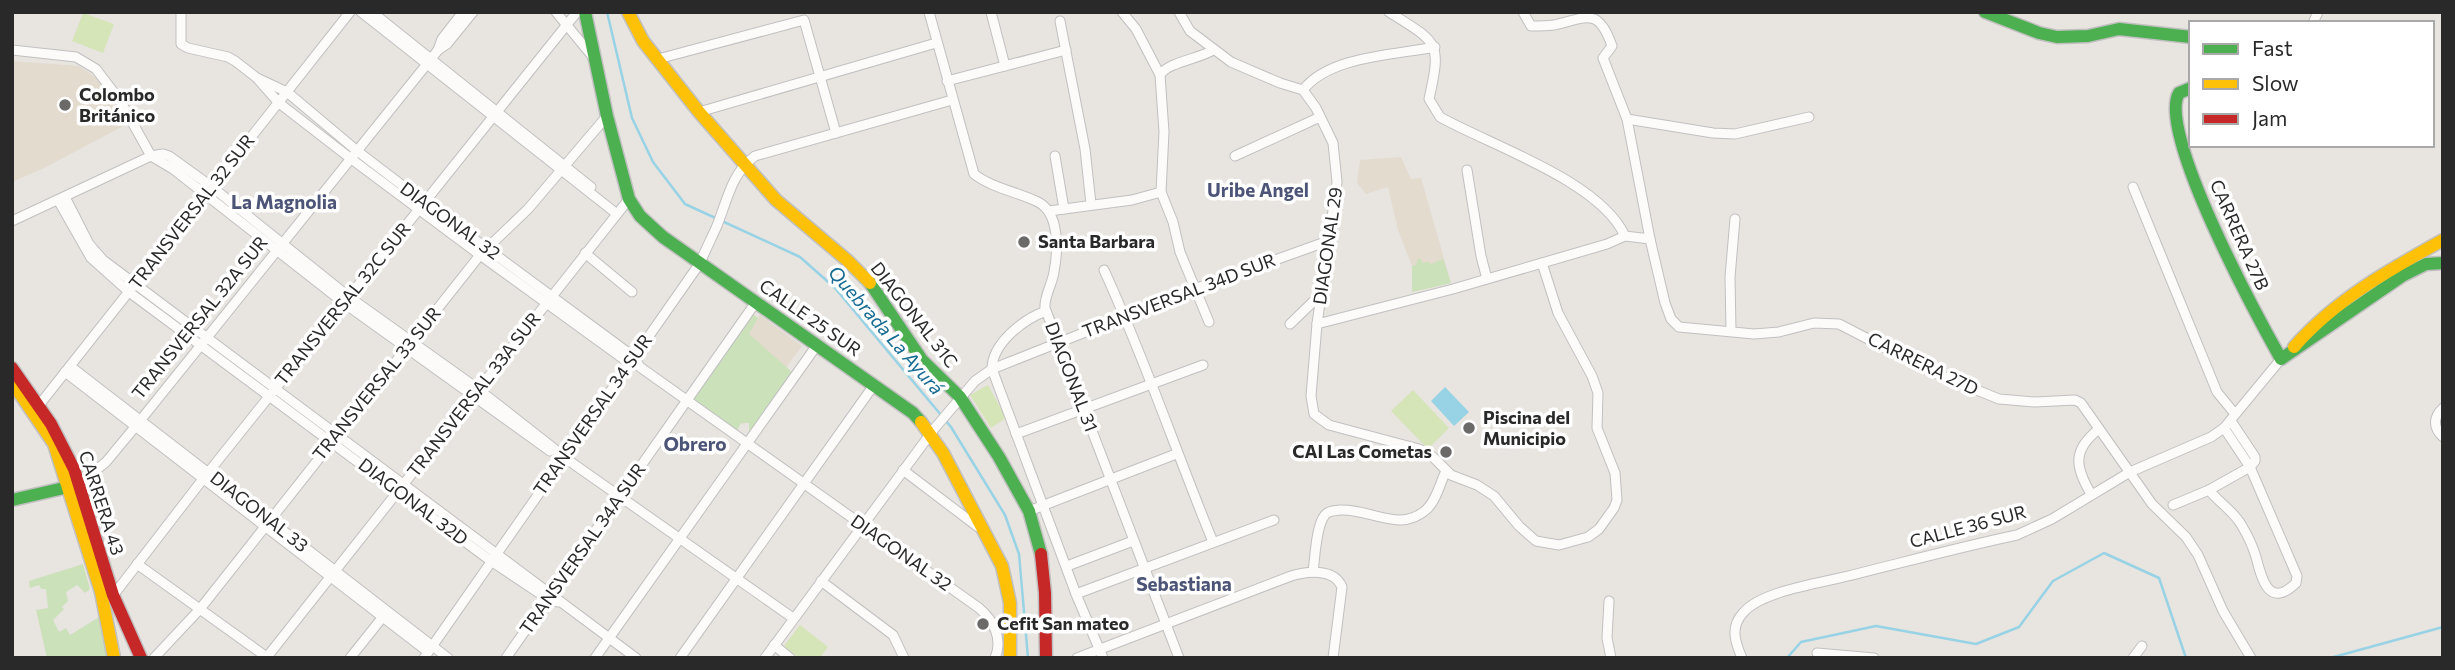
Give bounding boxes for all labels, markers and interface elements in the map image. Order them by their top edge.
legend [2189,21,2434,147]
text: Fast [2252,35,2293,60]
text: Slow [2252,70,2299,95]
place label: Colombo Británico [79,83,155,126]
marker: Colombo Británico [57,97,73,113]
text: Jam [2252,105,2287,130]
street label: TRANSVERSAL 32 SUR [124,129,259,293]
street label: CARRERA 27B [2206,176,2274,293]
street label: DIAGONAL 32 [396,177,505,264]
district label: Uribe Angel [1207,178,1309,201]
street label: DIAGONAL 29 [1308,186,1346,306]
district label: La Magnolia [231,190,337,213]
street label: TRANSVERSAL 32C SUR [270,217,415,389]
place label: Santa Barbara [1038,230,1155,252]
street label: TRANSVERSAL 32A SUR [127,231,272,403]
marker: Santa Barbara [1016,234,1032,250]
street label: TRANSVERSAL 34D SUR [1079,248,1278,342]
street label: DIAGONAL 31C [867,257,963,372]
water label: Quebrada La Ayurá [824,260,949,400]
street label: CALLE 25 SUR [756,274,866,360]
street label: TRANSVERSAL 33 SUR [307,302,445,465]
street label: TRANSVERSAL 33A SUR [402,307,544,481]
street label: DIAGONAL 31 [1041,319,1103,435]
street label: CARRERA 27D [1865,327,1982,399]
street label: TRANSVERSAL 34 SUR [528,330,656,499]
place label: Piscina del Municipio [1483,406,1570,449]
marker: Piscina del Municipio [1461,420,1477,436]
district label: Obrero [663,432,727,455]
place label: CAI Las Cometas [1292,440,1432,462]
marker: CAI Las Cometas [1438,444,1454,460]
street label: CARRERA 43 [75,448,129,558]
street label: DIAGONAL 32D [355,453,473,549]
street label: TRANSVERSAL 34A SUR [515,458,650,638]
street label: DIAGONAL 33 [206,466,313,556]
street label: CALLE 36 SUR [1907,500,2028,552]
street label: DIAGONAL 32 [847,509,956,595]
district label: Sebastiana [1136,572,1232,595]
place label: Cefit San mateo [997,612,1129,634]
marker: Cefit San mateo [975,616,991,632]

